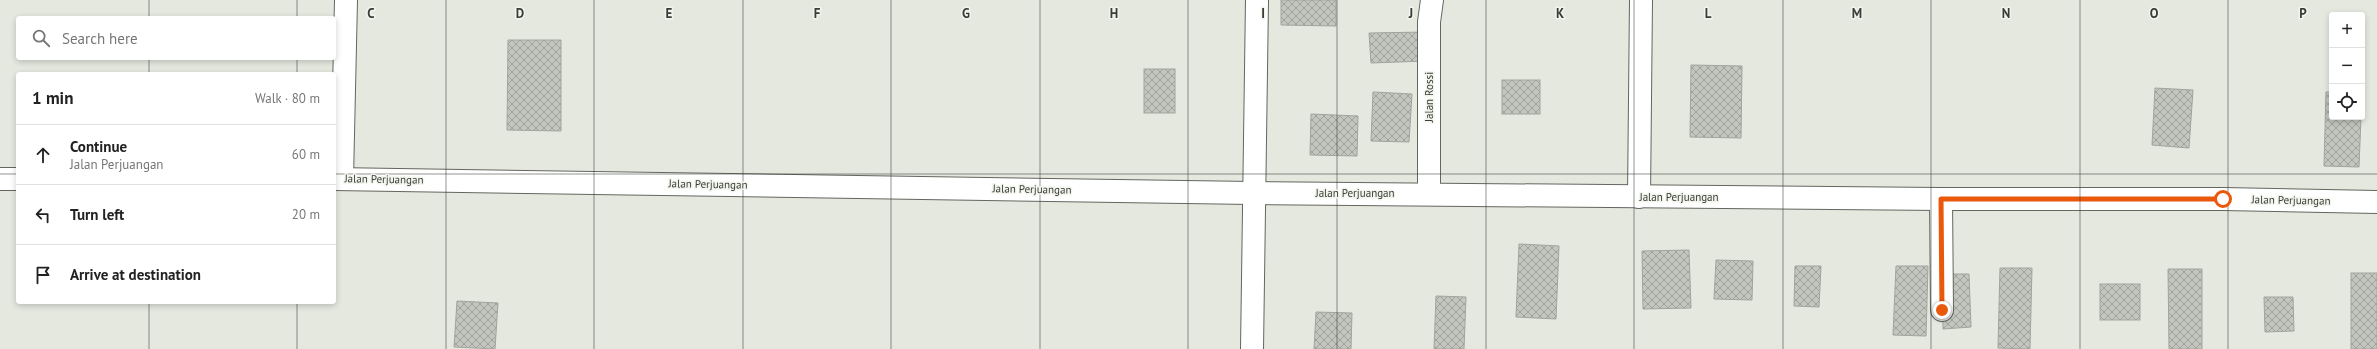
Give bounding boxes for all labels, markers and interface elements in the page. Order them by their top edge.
text: C [367,5,375,22]
text: D [516,5,524,22]
text: E [666,5,673,22]
text: F [814,5,821,22]
text: G [962,5,970,22]
text: H [1110,5,1118,22]
text: I [1261,5,1265,22]
text: J [1408,5,1413,22]
text: K [1556,5,1564,22]
text: L [1705,5,1712,22]
text: M [1852,5,1862,22]
text: N [2002,5,2010,22]
text: O [2150,5,2159,22]
text: P [2299,5,2307,22]
map controls [2329,12,2365,120]
button: + [2329,12,2365,48]
search box [16,16,336,60]
icon: search [30,27,52,49]
text: Search here [62,29,138,48]
button: − [2329,48,2365,84]
street label: Jalan Rossi [1422,72,1436,123]
button: locate [2329,84,2365,120]
text: 1 min [32,87,73,109]
text: Walk · 80 m [255,90,320,107]
text: Continue [70,137,127,156]
icon: ahead [32,144,54,166]
text: 60 m [292,146,320,163]
text: Jalan Perjuangan [70,156,163,173]
street label: Jalan Perjuangan [343,171,424,187]
street label: Jalan Perjuangan [667,176,748,192]
street label: Jalan Perjuangan [991,181,1072,197]
street label: Jalan Perjuangan [1314,186,1395,200]
street label: Jalan Perjuangan [1638,190,1719,204]
route start [2214,190,2232,208]
street label: Jalan Perjuangan [2250,192,2331,208]
icon: left [32,204,54,226]
text: Turn left [70,205,124,224]
text: 20 m [292,206,320,223]
icon: arrive [32,264,54,286]
text: Arrive at destination [70,265,201,284]
route end [1933,301,1951,319]

